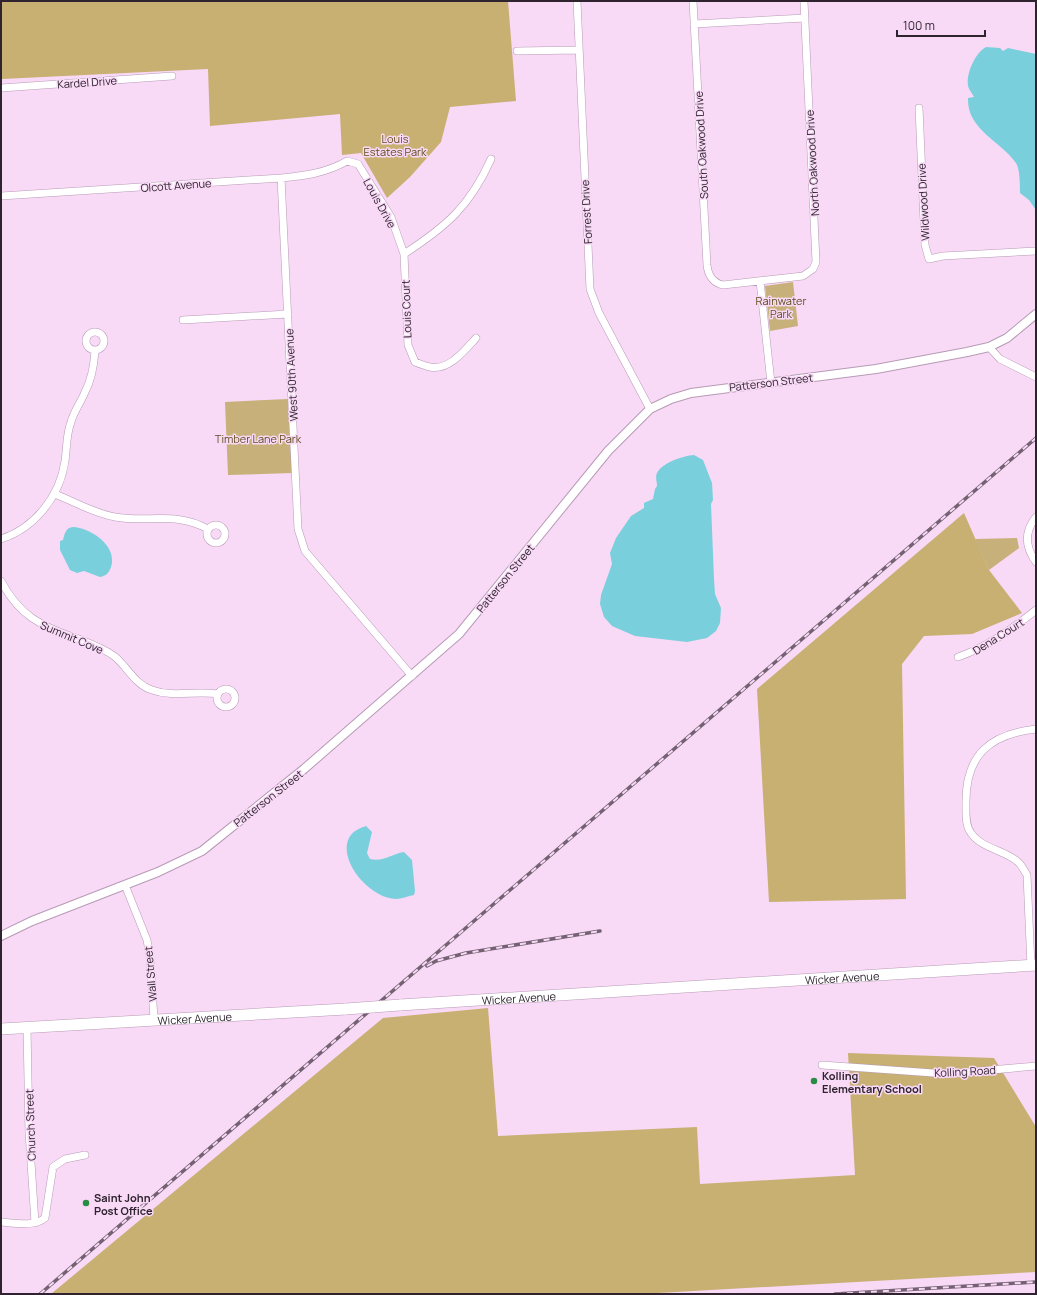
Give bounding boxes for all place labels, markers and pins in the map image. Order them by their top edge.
place label: Kolling Elementary School [822,1068,922,1096]
marker: Kolling Elementary School [809,1076,819,1086]
place label: Saint John Post Office [94,1190,153,1218]
marker: Saint John Post Office [81,1198,91,1208]

